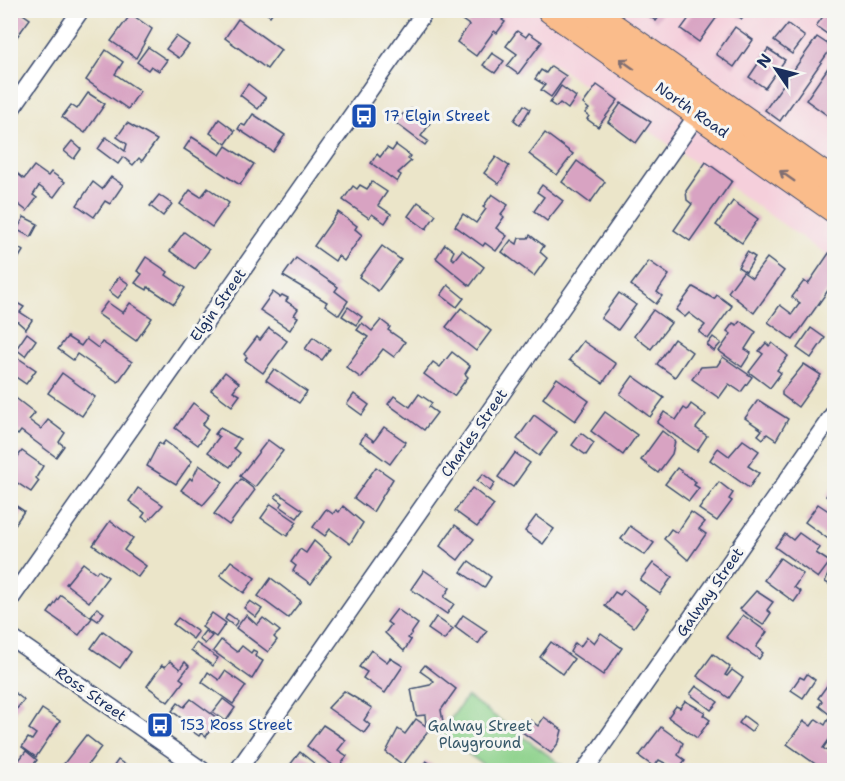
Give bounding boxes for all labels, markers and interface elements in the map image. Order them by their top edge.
north arrow [746,39,806,99]
text: N [752,49,776,72]
one-way arrow [619,58,635,70]
street label: North Road [651,77,733,143]
bus stop icon: 17 Elgin Street [349,101,379,131]
place label: 17 Elgin Street [384,106,490,126]
one-way arrow [779,170,795,182]
street label: Elgin Street [185,265,251,345]
street label: Charles Street [436,385,512,481]
street label: Galway Street [672,543,748,641]
street label: Ross Street [51,662,131,726]
bus stop icon: 153 Ross Street [145,710,175,740]
place label: 153 Ross Street [180,715,293,735]
park label: Galway Street Playground [428,716,532,753]

